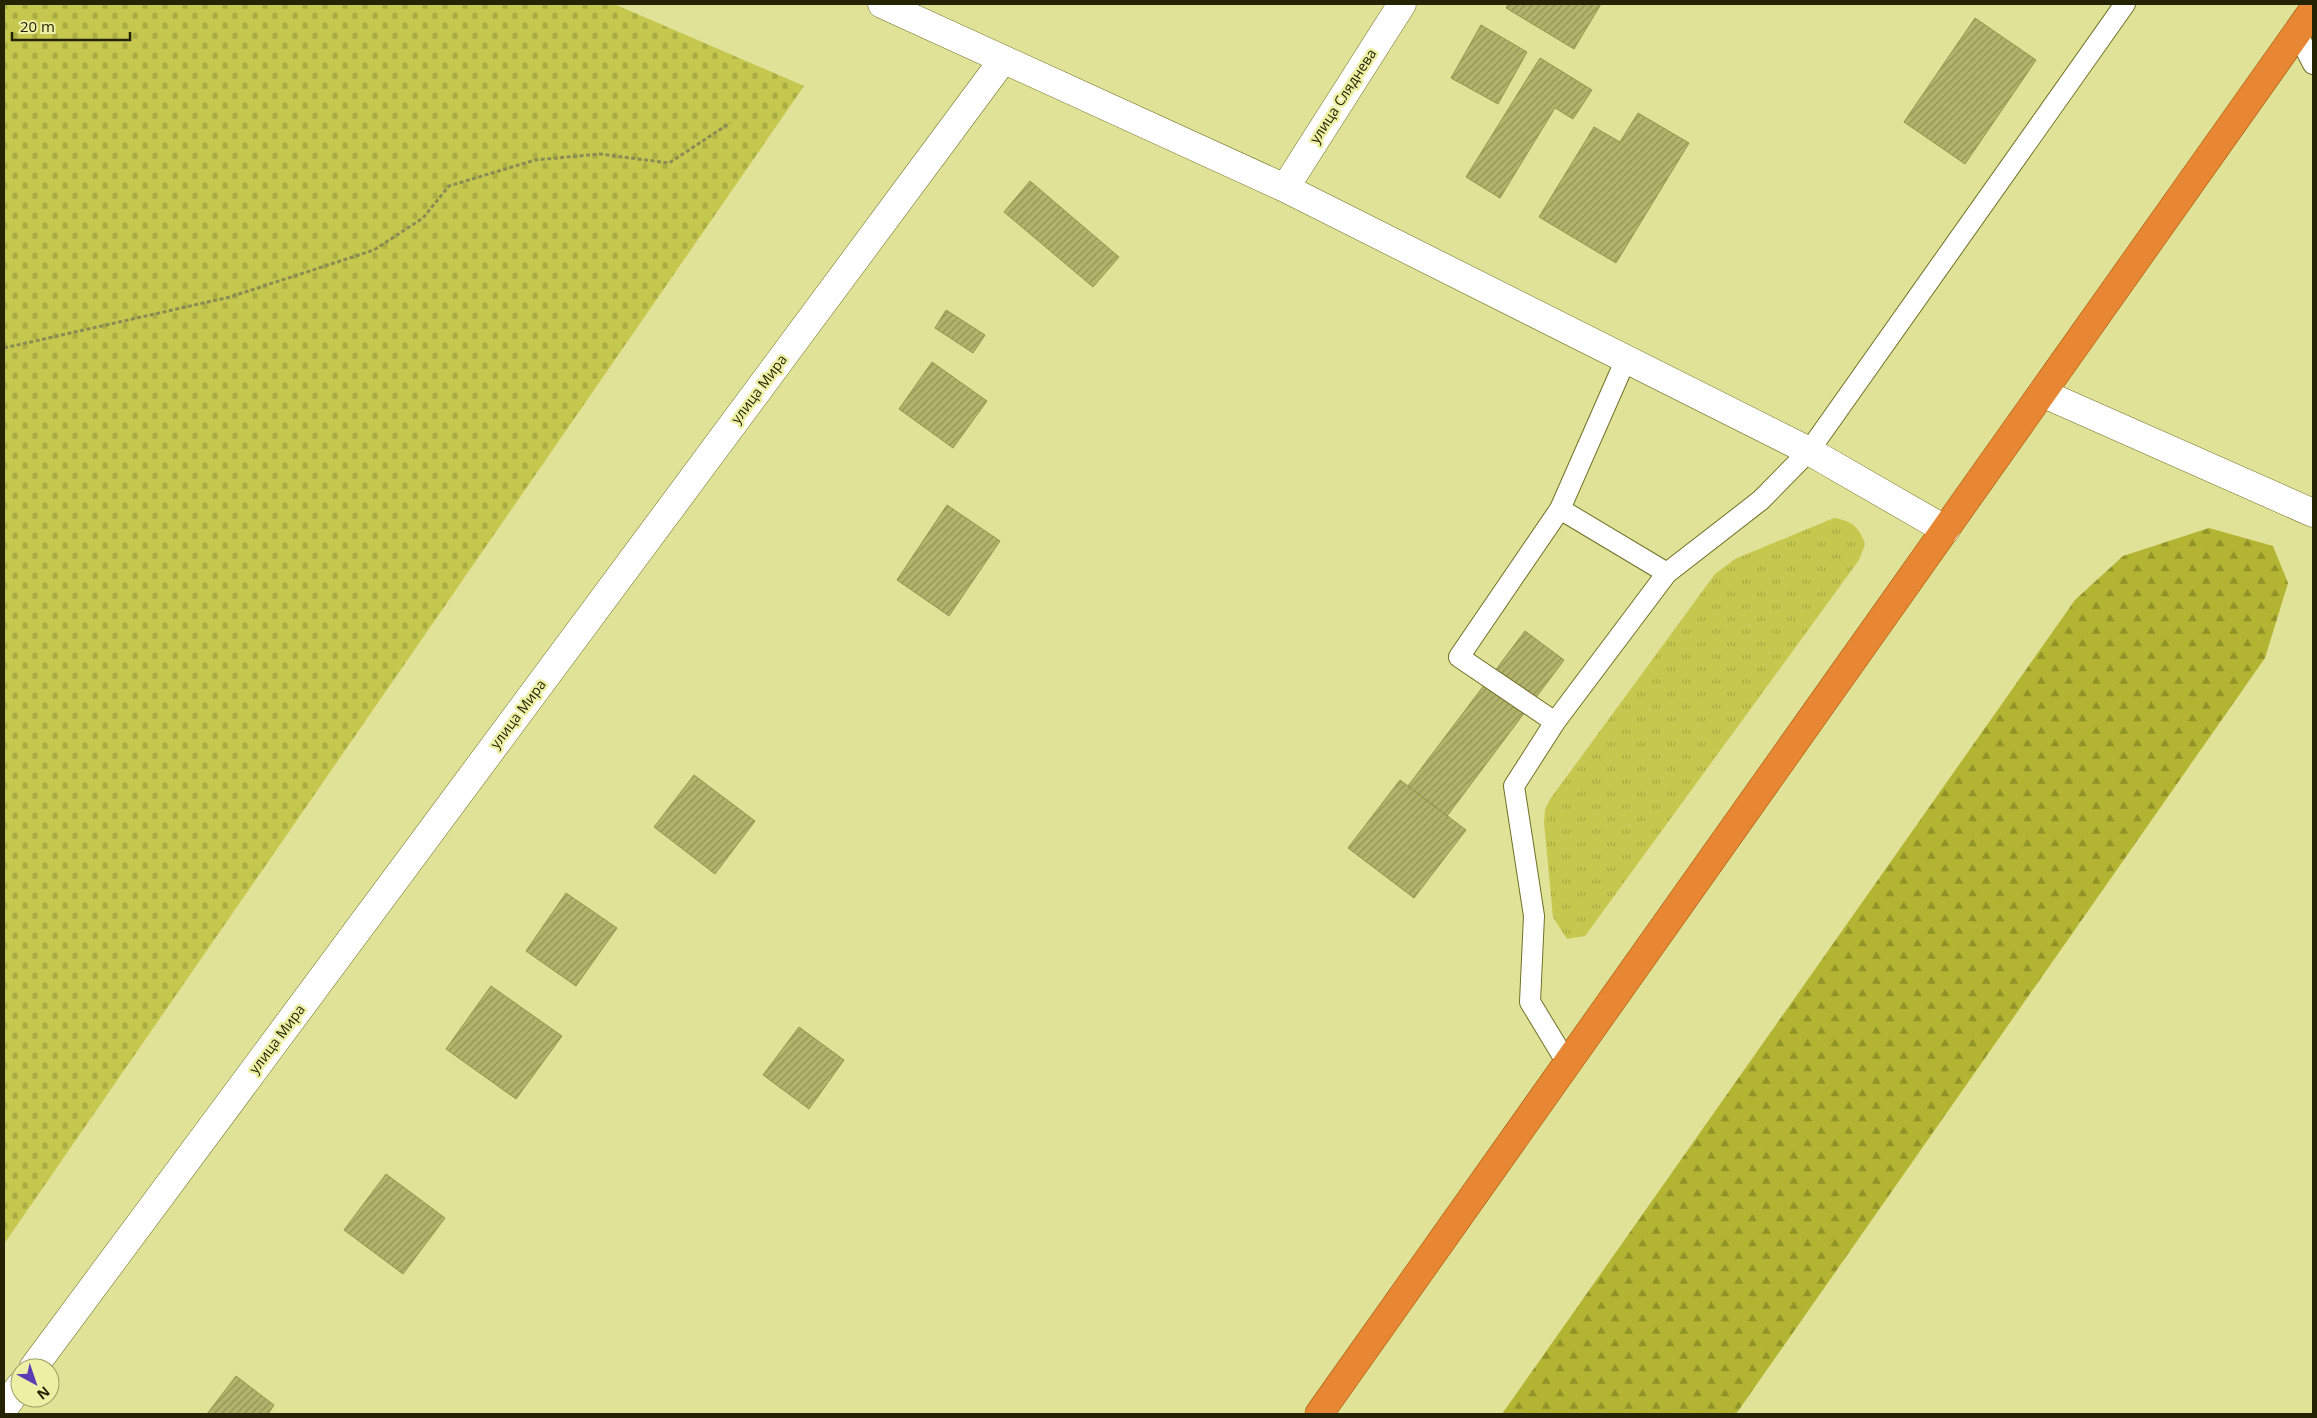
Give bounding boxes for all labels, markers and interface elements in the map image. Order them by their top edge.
scale bar [12,10,130,42]
text: 20 m [20,16,55,36]
street label: улица Сляднева [1305,45,1380,147]
street label: улица Мира [726,350,791,427]
street label: улица Мира [485,675,550,752]
street label: улица Мира [244,1000,309,1077]
north arrow [10,1358,60,1408]
text: N [33,1382,54,1404]

